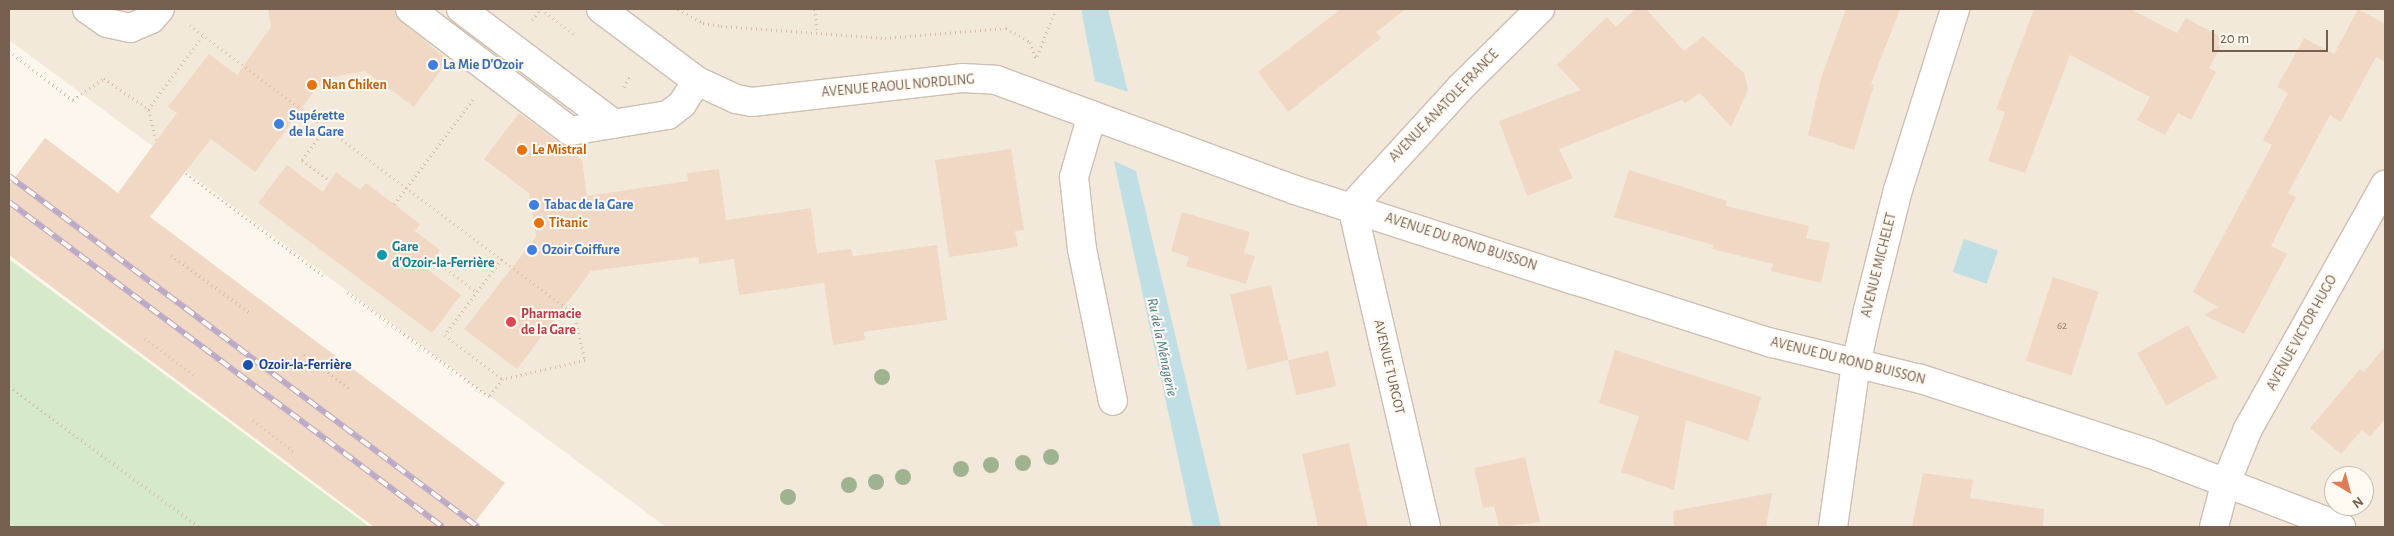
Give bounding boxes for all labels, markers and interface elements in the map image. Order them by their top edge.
scale bar [2214,20,2330,52]
text: 20 m [2220,31,2249,46]
street label: AVENUE ANATOLE FRANCE [1386,46,1502,166]
place label: La Mie D'Ozoir [443,57,523,73]
marker: La Mie D'Ozoir [427,59,439,71]
street label: AVENUE RAOUL NORDLING [821,71,975,101]
place label: Nan Chiken [322,77,387,93]
marker: Nan Chiken [306,79,318,91]
place label: Supérette de la Gare [289,108,345,140]
marker: Supérette de la Gare [273,118,285,130]
place label: Le Mistral [532,142,587,158]
marker: Le Mistral [516,144,528,156]
place label: Tabac de la Gare [544,197,633,213]
marker: Tabac de la Gare [528,199,540,211]
street label: AVENUE DU ROND BUISSON [1383,209,1539,275]
street label: AVENUE MICHELET [1858,211,1900,319]
place label: Titanic [549,215,588,231]
marker: Titanic [533,217,545,229]
place label: Gare d'Ozoir-la-Ferrière [392,239,495,272]
place label: Ozoir Coiffure [542,242,620,258]
marker: Ozoir Coiffure [526,244,538,256]
marker: Gare d'Ozoir-la-Ferrière [376,249,388,261]
street label: AVENUE VICTOR HUGO [2263,272,2341,394]
water label: Ru de la Ménagerie [1143,296,1181,398]
place label: Pharmacie de la Gare [521,306,581,338]
marker: Pharmacie de la Gare [505,316,517,328]
street label: AVENUE TURGOT [1370,318,1408,416]
house number: 62 [2057,319,2067,333]
street label: AVENUE DU ROND BUISSON [1769,334,1927,388]
place label: Ozoir-la-Ferrière [259,357,352,373]
marker: Ozoir-la-Ferrière [241,358,255,372]
north arrow [2324,466,2374,516]
text: N [2349,494,2366,511]

